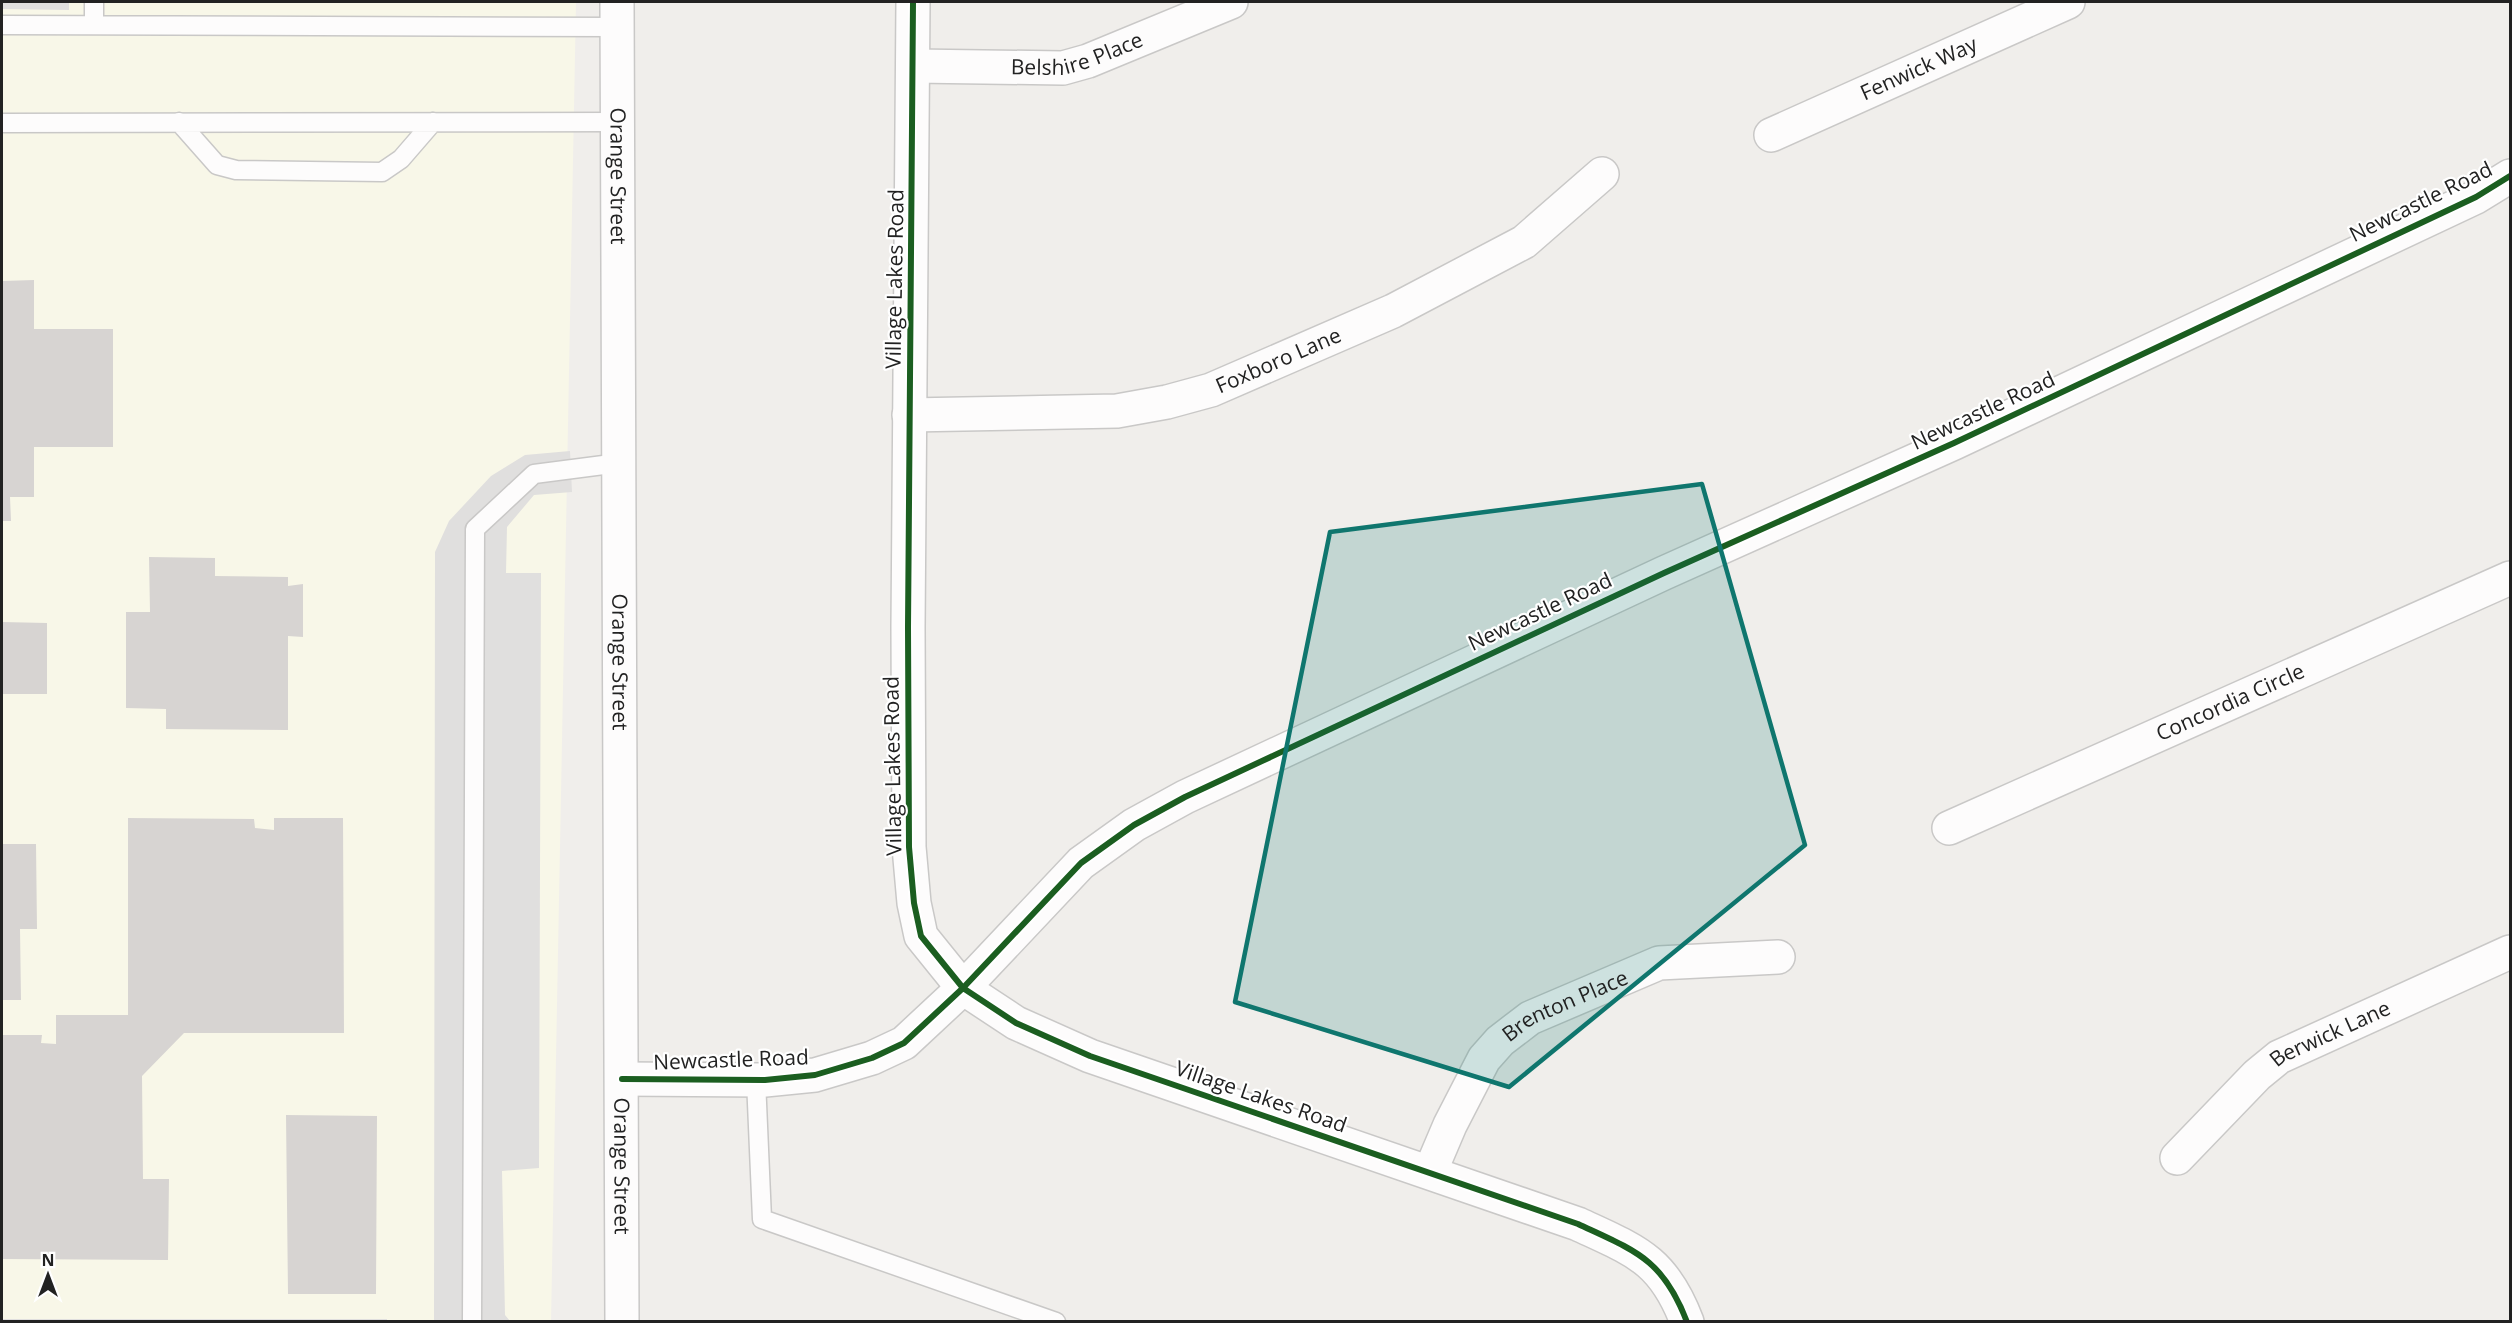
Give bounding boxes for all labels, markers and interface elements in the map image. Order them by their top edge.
street label: Belshire Place [1011,25,1147,81]
street label: Fenwick Way [1856,29,1982,106]
street label: Orange Street [604,108,633,244]
street label: Newcastle Road [2344,154,2497,248]
street label: Village Lakes Road [878,189,910,369]
street label: Foxboro Lane [1211,320,1345,399]
street label: Newcastle Road [1906,364,2059,456]
street label: Newcastle Road [1463,565,1616,657]
street label: Orange Street [606,594,635,730]
street label: Concordia Circle [2151,656,2309,747]
street label: Village Lakes Road [876,676,908,856]
street label: Brenton Place [1496,963,1632,1048]
street label: Berwick Lane [2263,993,2395,1072]
street label: Newcastle Road [653,1042,809,1076]
street label: Village Lakes Road [1172,1054,1351,1139]
street label: Orange Street [608,1097,637,1234]
north arrow [18,1245,78,1305]
text: N [41,1249,55,1271]

